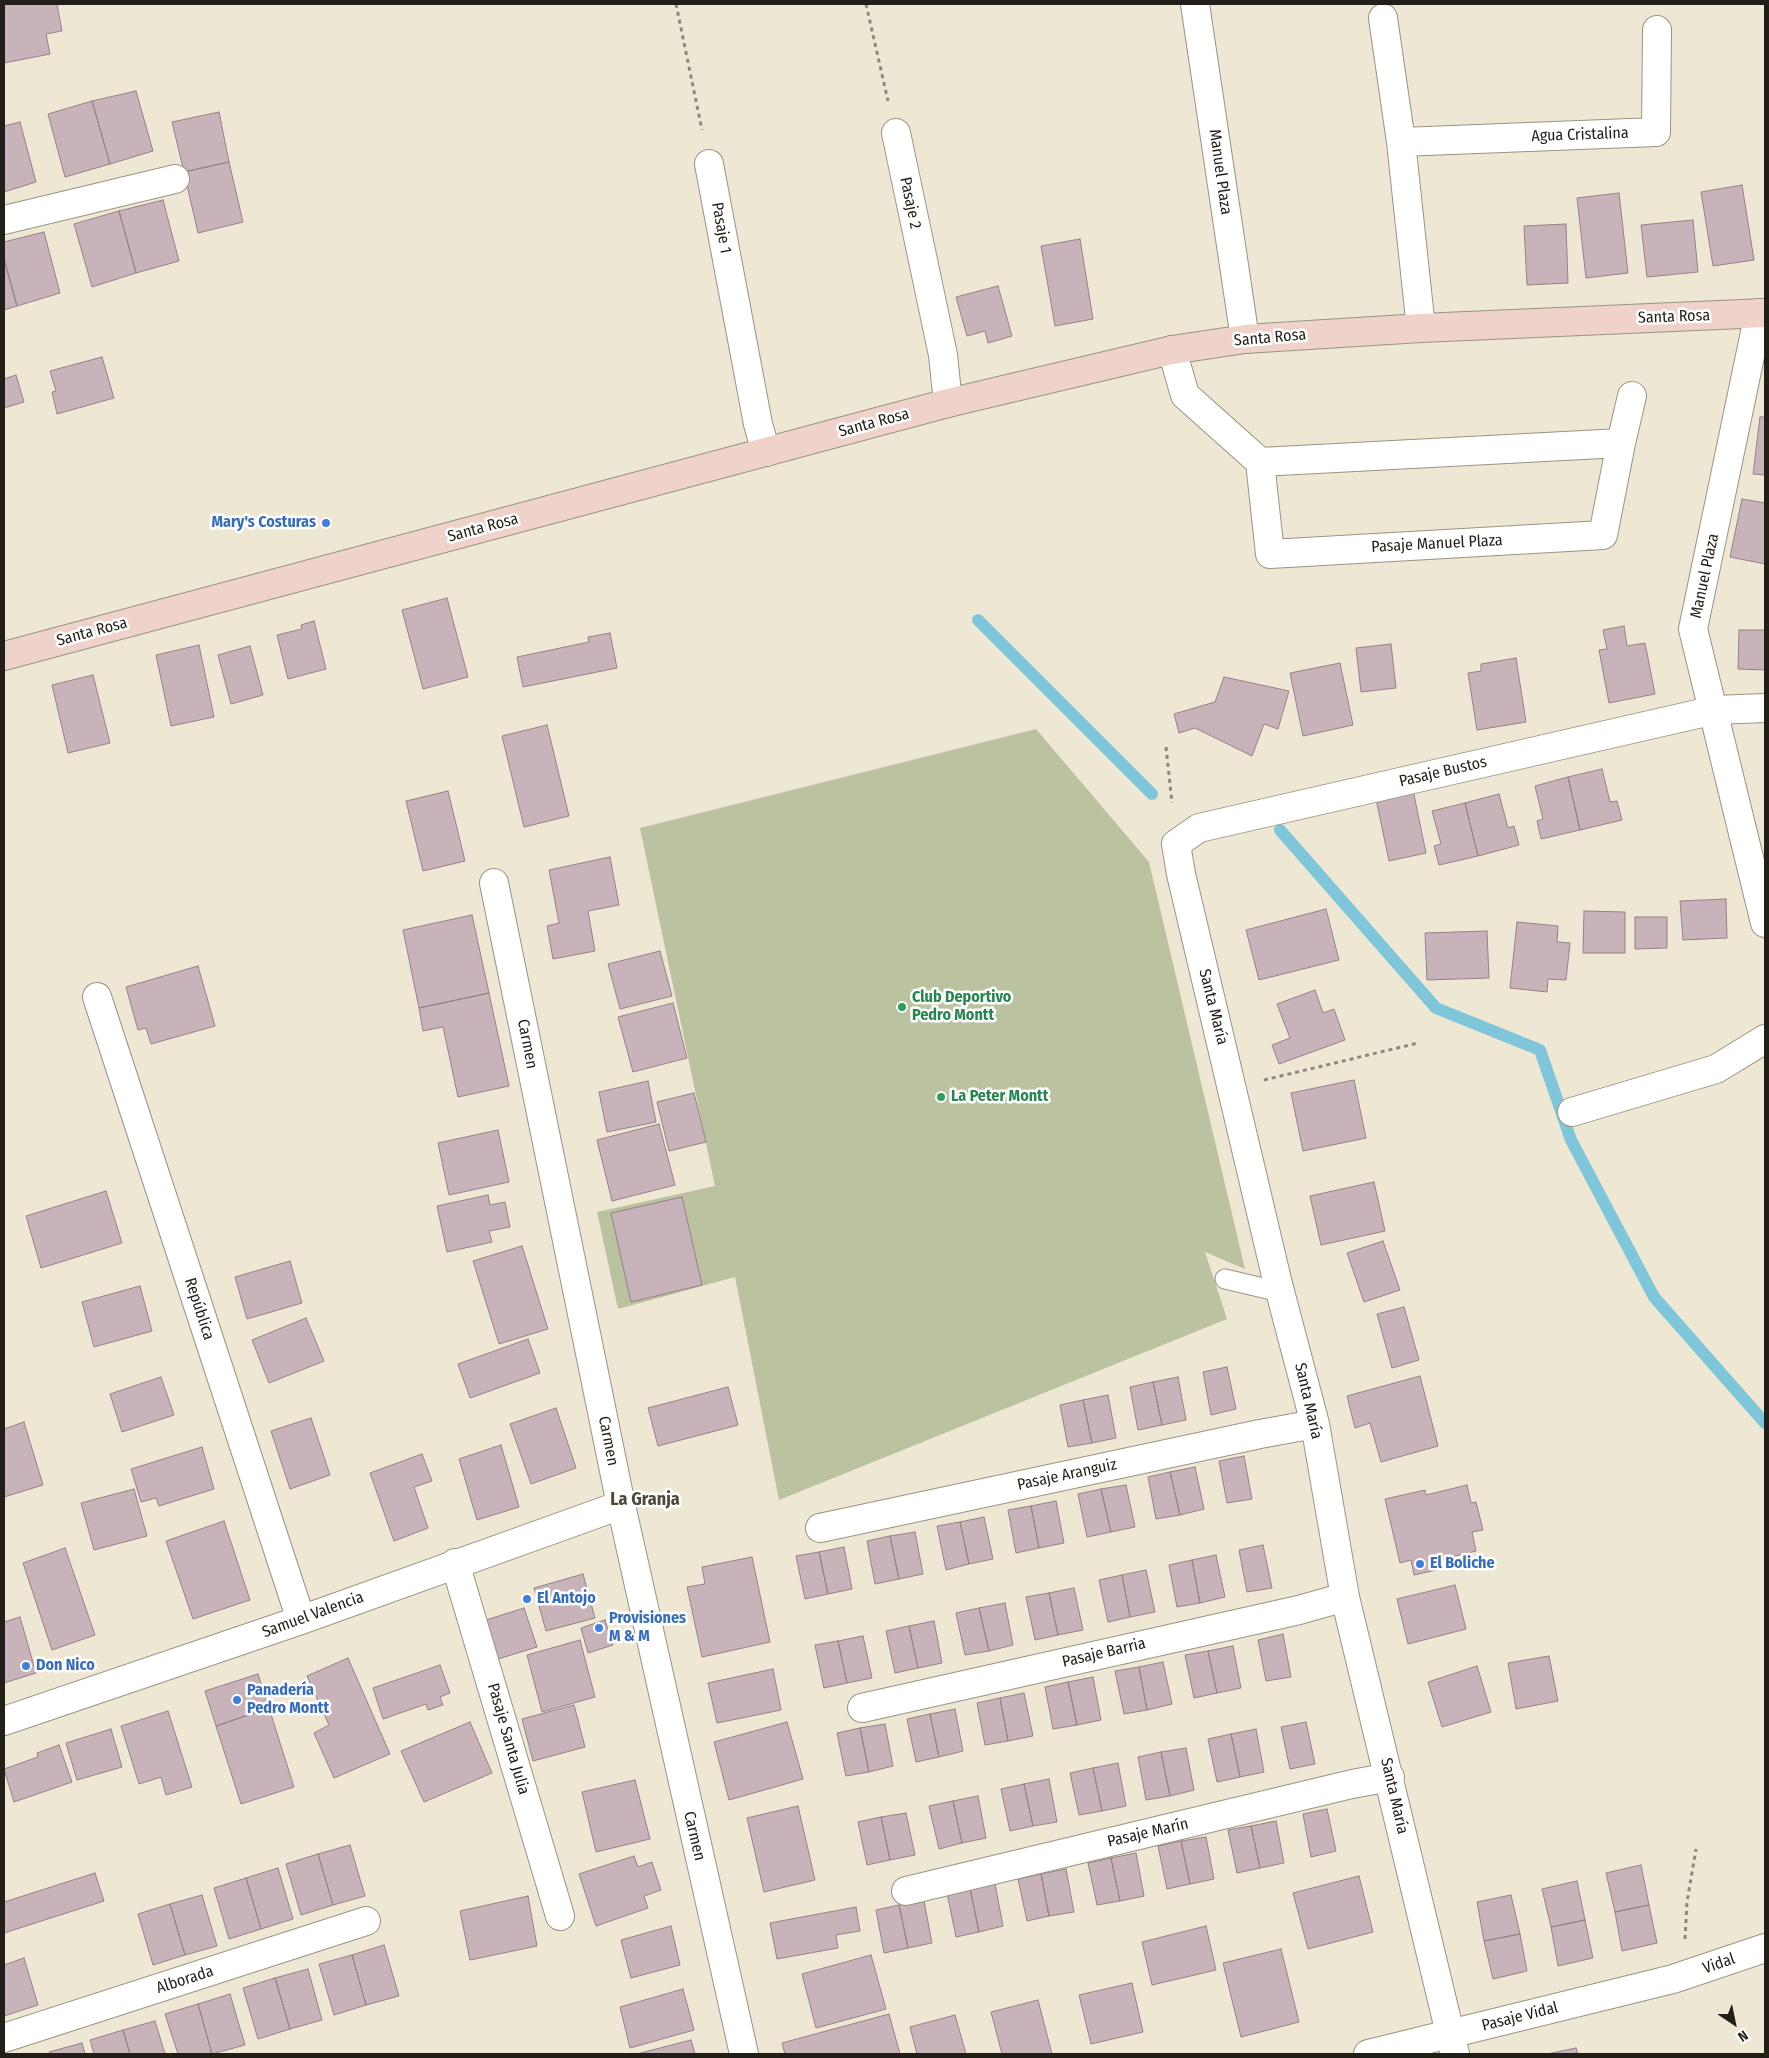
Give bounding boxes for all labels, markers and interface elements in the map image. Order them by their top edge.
street label: Agua Cristalina [1531,124,1629,146]
street label: Manuel Plaza [1205,128,1235,216]
street label: Pasaje 2 [895,175,925,231]
street label: Pasaje 1 [707,201,735,255]
street label: Santa Rosa [1637,306,1711,328]
street label: Santa Rosa [1233,325,1307,351]
street label: Santa Rosa [837,404,911,442]
street label: Santa Rosa [446,509,520,547]
place label: Mary's Costuras [211,513,316,533]
marker: Mary's Costuras [320,517,332,529]
street label: Pasaje Manuel Plaza [1371,531,1503,557]
street label: Manuel Plaza [1687,532,1723,620]
street label: Santa Rosa [55,613,129,651]
street label: Pasaje Bustos [1397,753,1489,791]
street label: Santa María [1194,967,1232,1047]
place label: Club Deportivo Pedro Montt [912,988,1011,1026]
marker: Club Deportivo Pedro Montt [896,1001,908,1013]
street label: Carmen [513,1018,541,1070]
place label: La Peter Montt [951,1087,1048,1107]
marker: La Peter Montt [935,1091,947,1103]
street label: República [180,1275,218,1343]
street label: Santa María [1290,1361,1326,1441]
street label: Carmen [594,1415,622,1467]
street label: Pasaje Aranguiz [1016,1455,1118,1495]
district label: La Granja [610,1489,680,1511]
place label: El Boliche [1430,1554,1495,1574]
marker: El Boliche [1414,1558,1426,1570]
street label: Samuel Valencia [260,1588,366,1642]
place label: El Antojo [537,1589,596,1609]
marker: El Antojo [521,1593,533,1605]
place label: Provisiones M & M [609,1609,686,1647]
marker: Provisiones M & M [593,1622,605,1634]
street label: Pasaje Barria [1060,1634,1148,1672]
place label: Don Nico [36,1656,95,1676]
marker: Don Nico [20,1660,32,1672]
place label: Panadería Pedro Montt [247,1681,329,1719]
street label: Pasaje Santa Julia [483,1681,533,1797]
marker: Panadería Pedro Montt [231,1694,243,1706]
street label: Santa María [1376,1756,1412,1836]
street label: Carmen [679,1809,709,1863]
street label: Pasaje Marín [1106,1814,1190,1852]
street label: Vidal [1700,1950,1738,1978]
street label: Alborada [154,1962,216,1998]
street label: Pasaje Vidal [1480,1998,1560,2036]
north arrow [1709,1998,1759,2048]
text: N [1734,2026,1751,2045]

